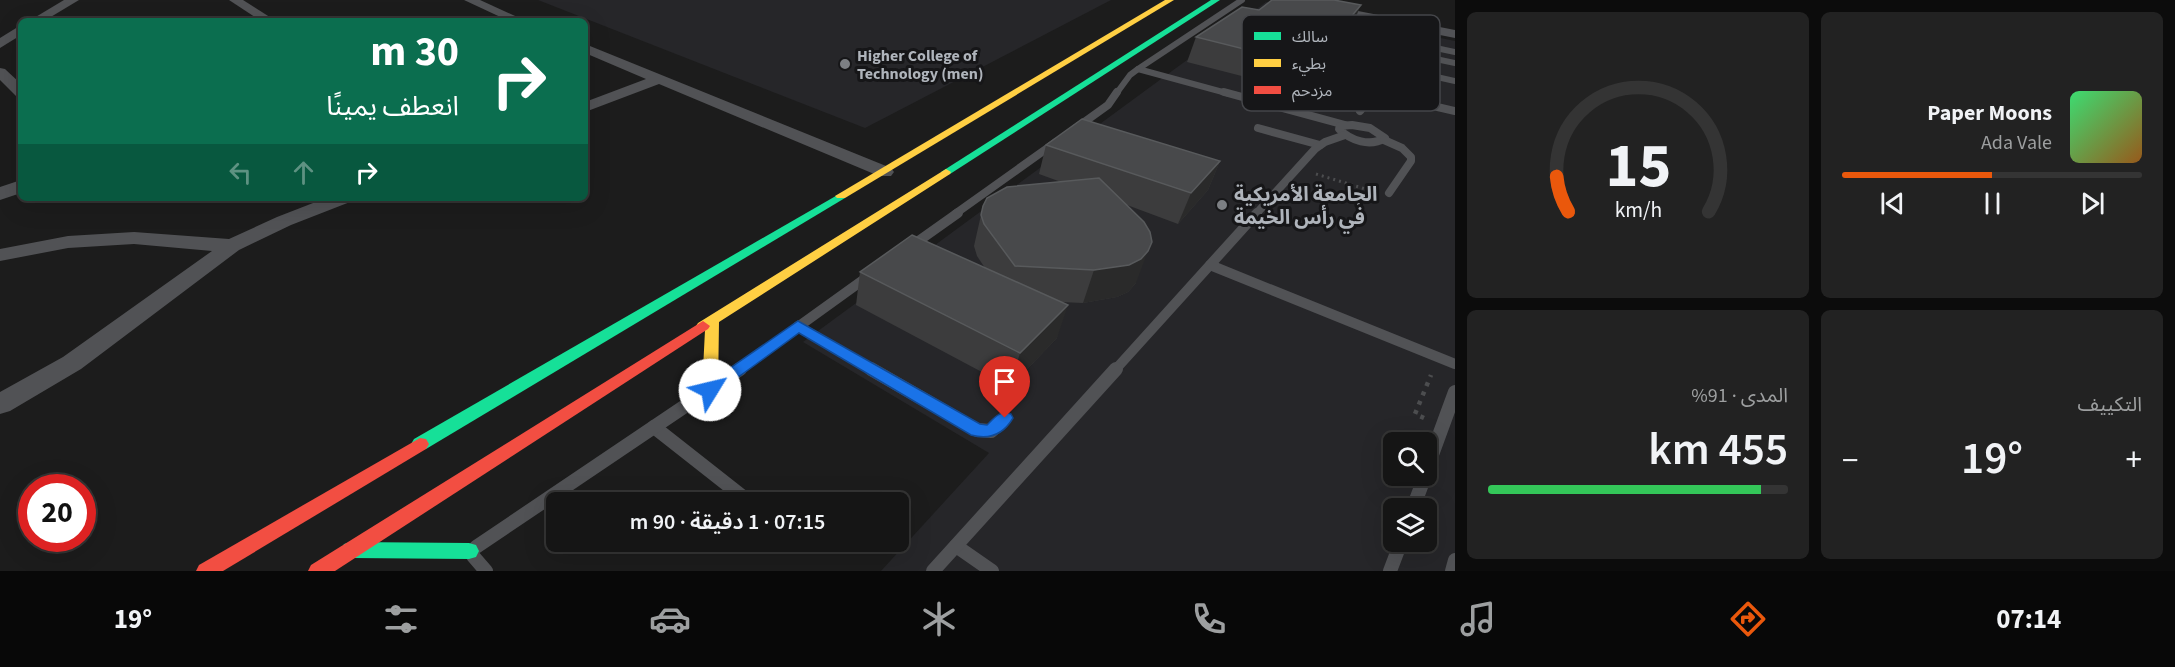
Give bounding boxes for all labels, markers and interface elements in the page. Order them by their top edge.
legend [1242,15,1440,111]
text: 30 m [370,22,459,82]
text: سالك [1292,26,1328,48]
icon: right [480,42,558,120]
place label: Higher College of Technology (men) [857,45,983,85]
text: بطيء [1292,53,1326,76]
marker: Higher College of Technology (men) [838,57,852,71]
text: مزدحم [1292,80,1332,103]
text: انعطف يمينًا [326,87,459,126]
text: Paper Moons [1927,97,2052,129]
text: 15 [1605,122,1671,211]
text: Ada Vale [1981,129,2052,157]
icon: left [224,156,257,189]
icon: ahead [287,156,320,189]
icon: right [350,156,383,189]
place label: الجامعة الأمريكية في رأس الخيمة [1234,181,1377,234]
icon: previous [1876,187,1909,220]
icon: pause [1976,187,2009,220]
icon: next [2076,187,2109,220]
text: km/h [1614,196,1662,227]
marker: الجامعة الأمريكية في رأس الخيمة [1215,198,1229,212]
pin [979,356,1030,418]
position arrow [678,358,742,422]
icon: arrive [988,365,1021,398]
text: المدى · 91% [1691,382,1788,410]
text: التكييف [2078,391,2142,419]
text: 455 km [1648,418,1788,482]
text: 19° [1961,427,2023,491]
map controls [1383,432,1437,552]
button: search [1383,432,1437,486]
text: − [1842,437,1858,484]
text: + [2126,437,2142,484]
speed limit sign: 20 [18,474,96,552]
button: layers [1383,498,1437,552]
text: 07:15 · 1 دقيقة · 90 m [630,506,825,538]
icon: filters [380,598,422,640]
icon: car [649,598,691,640]
icon: climate [918,598,960,640]
icon: phone [1188,598,1230,640]
icon: music [1457,598,1499,640]
icon: directions [1727,598,1769,640]
text: 19° [114,600,152,639]
text: 07:14 [1996,600,2061,639]

